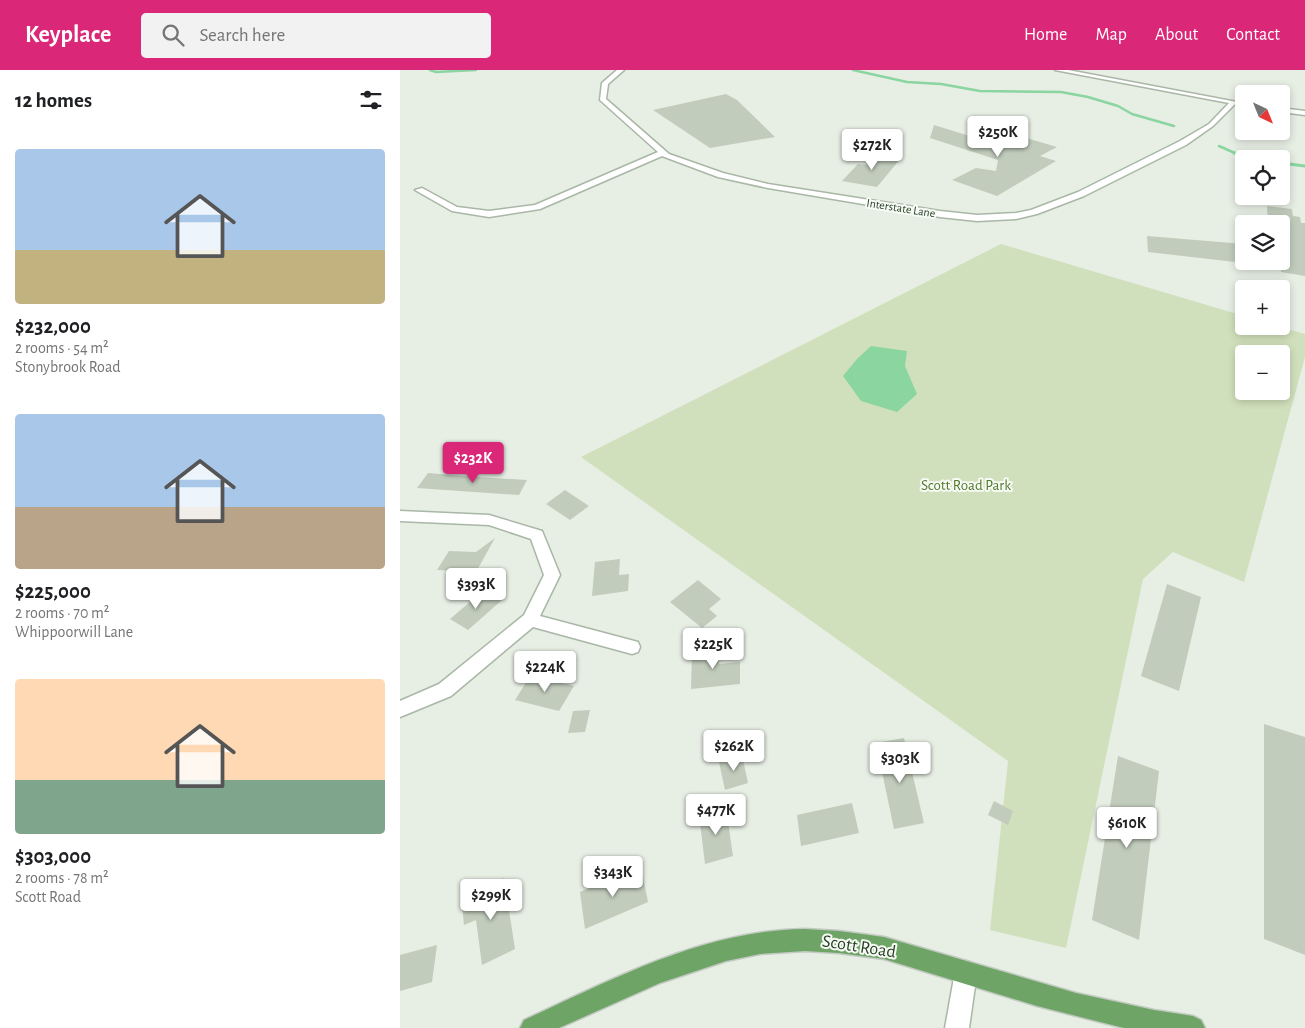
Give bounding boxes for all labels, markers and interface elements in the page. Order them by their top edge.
search box [141,13,491,58]
icon: search [159,21,187,49]
text: Keyplace [25,23,111,47]
text: Search here [199,26,285,45]
text: Home [1024,26,1067,44]
text: Map [1095,26,1127,44]
text: About [1155,26,1198,44]
text: Contact [1226,26,1280,44]
north arrow [1235,85,1290,140]
map controls [1235,85,1290,400]
icon: filters [357,86,385,114]
text: 12 homes [15,90,92,111]
pin: $250K [963,116,1033,158]
text: $250K [978,124,1018,140]
pin: $272K [837,128,907,171]
text: $272K [853,137,891,153]
button: locate [1235,150,1290,205]
icon: home [155,181,245,271]
street label: Interstate Lane [866,197,936,219]
button: layers [1235,215,1290,270]
button: + [1235,280,1290,335]
text: $232,000 [15,316,91,337]
text: 2 rooms · 54 m² [15,340,109,356]
button: − [1235,345,1290,400]
text: Stonybrook Road [15,359,121,375]
pin: $232K [438,442,508,484]
icon: home [155,446,245,536]
text: $232K [454,450,492,466]
park label: Scott Road Park [921,478,1011,493]
pin: $393K [441,568,511,610]
text: $393K [457,576,495,592]
text: $225,000 [15,581,91,602]
text: 2 rooms · 70 m² [15,605,109,621]
text: Whippoorwill Lane [15,624,133,640]
pin: $225K [678,628,748,670]
text: $225K [694,636,732,652]
pin: $224K [510,650,580,693]
text: $224K [525,659,565,675]
icon: home [155,711,245,801]
pin: $262K [699,730,769,772]
text: $262K [714,738,754,754]
pin: $303K [865,742,935,784]
text: $303K [881,750,919,766]
pin: $477K [681,794,751,836]
text: $477K [697,802,735,818]
pin: $610K [1092,806,1162,849]
text: $610K [1108,815,1146,831]
text: $303,000 [15,846,91,867]
pin: $343K [578,856,648,898]
text: $343K [594,864,632,880]
text: 2 rooms · 78 m² [15,870,109,886]
pin: $299K [456,878,526,921]
text: $299K [471,887,511,903]
text: Scott Road [15,889,81,905]
street label: Scott Road [821,932,897,962]

